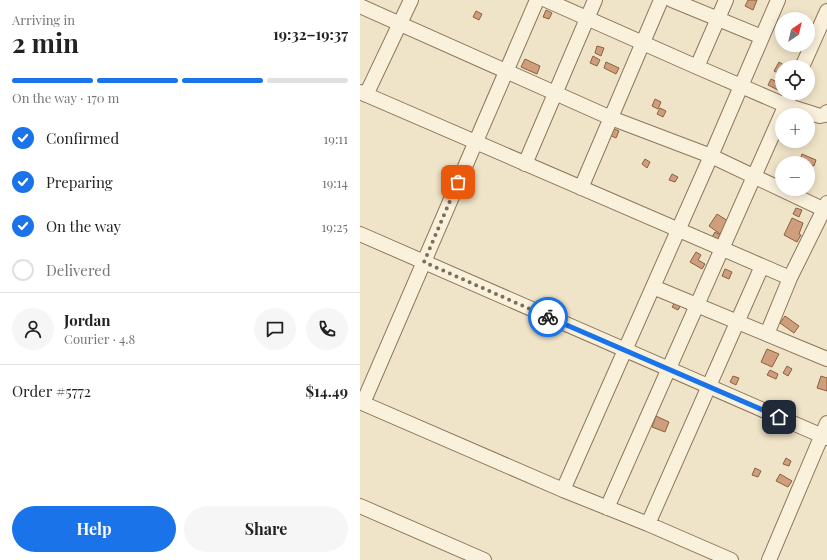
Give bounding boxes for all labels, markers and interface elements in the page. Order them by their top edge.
text: Arriving in [12,11,75,28]
north arrow [775,12,815,52]
map controls [775,12,815,196]
text: 19:32–19:37 [273,24,348,44]
text: 2 min [12,25,79,60]
button: locate [775,60,815,100]
text: On the way · 170 m [12,89,119,106]
button: + [775,108,815,148]
icon: check [12,127,34,149]
text: Confirmed [46,128,119,148]
text: 19:11 [323,130,348,147]
button: − [775,156,815,196]
pin [441,165,475,199]
icon: check [12,171,34,193]
icon: bag [447,171,469,193]
text: Preparing [46,172,113,192]
text: 19:14 [322,174,348,191]
icon: check [12,215,34,237]
text: On the way [46,216,121,236]
text: 19:25 [321,218,348,235]
text: Delivered [46,260,111,280]
courier [528,297,568,337]
icon: bike [537,306,559,328]
button: person [12,308,54,350]
button: chat [254,308,296,350]
button: phone [306,308,348,350]
text: Jordan [64,310,110,330]
text: Courier · 4.8 [64,330,135,347]
text: Order #5772 [12,381,91,401]
text: $14.49 [305,381,348,401]
pin [762,400,796,434]
icon: home [768,406,790,428]
button: Help [12,506,176,552]
button: Share [184,506,348,552]

